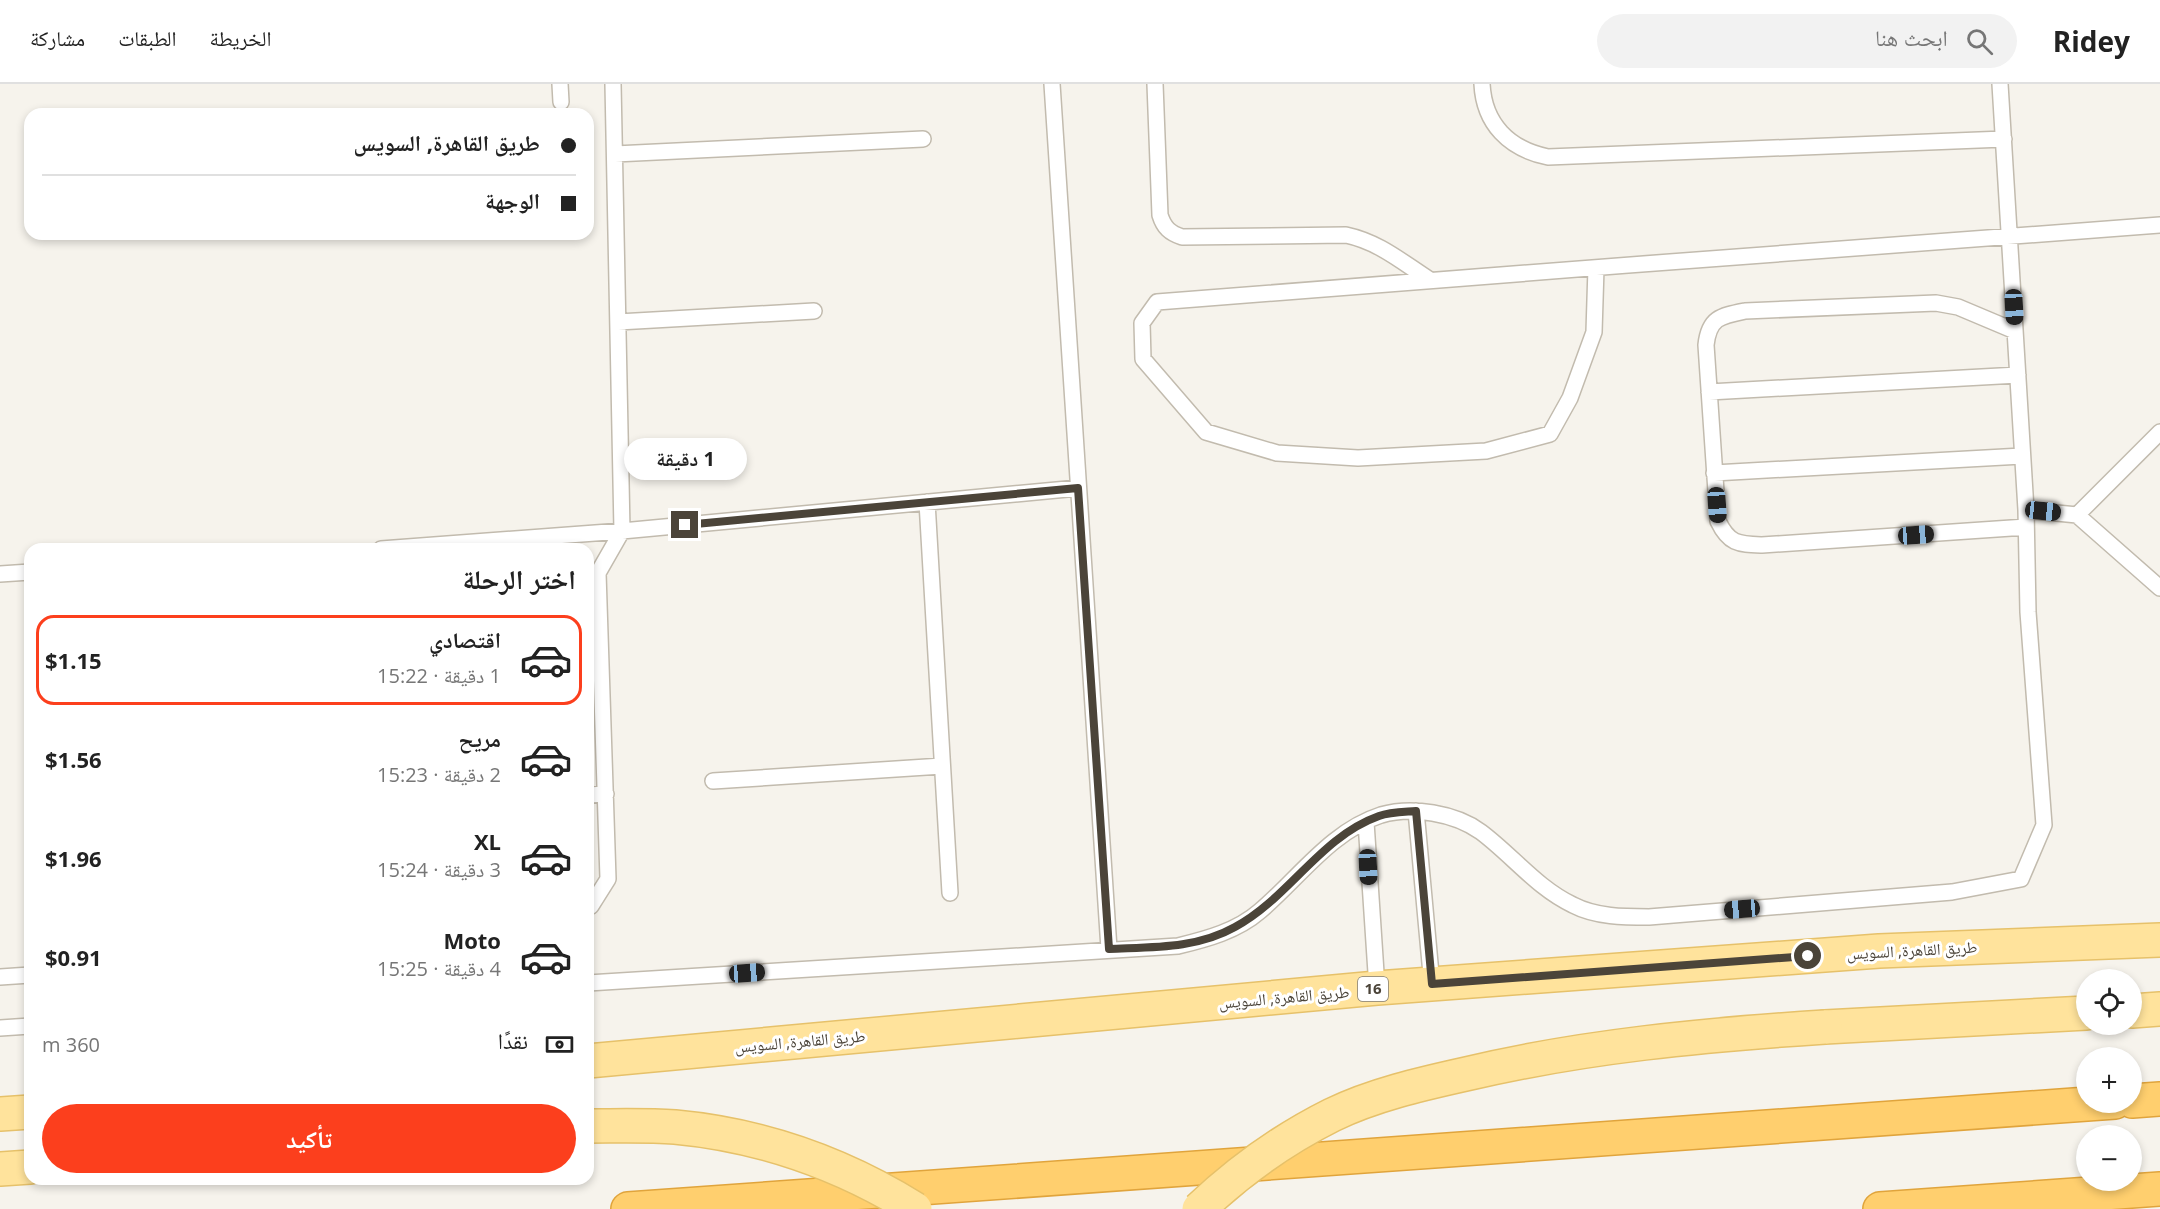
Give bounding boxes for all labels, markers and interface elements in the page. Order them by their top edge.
search box [1597,14,2017,68]
text: ابحث هنا [1875,22,1948,52]
text: Ridey [2053,22,2130,60]
text: مشاركة [30,24,85,52]
text: الطبقات [118,24,177,52]
text: الخريطة [210,24,271,52]
icon: search [1963,25,1996,58]
text: طريق القاهرة, السويس [354,127,540,157]
text: الوجهة [485,185,540,215]
car [2004,289,2024,325]
callout: 1 دقيقة [624,438,746,480]
text: 1 دقيقة [656,445,715,472]
car [1707,486,1727,524]
car [2024,500,2062,522]
route end [671,511,698,538]
car [1897,525,1935,545]
text: اختر الرحلة [462,560,576,597]
text: اقتصادي [429,624,501,654]
icon: car [519,633,573,687]
text: $1.15 [45,645,102,675]
text: 1 دقيقة · 15:22 [377,662,501,689]
text: مريح [458,723,501,753]
icon: car [519,732,573,786]
text: $1.56 [45,744,102,774]
text: 2 دقيقة · 15:23 [377,761,501,788]
text: XL [474,826,501,856]
icon: car [519,831,573,885]
text: $1.96 [45,843,102,873]
car [1358,849,1378,885]
text: 3 دقيقة · 15:24 [377,856,501,883]
car [1723,898,1761,920]
text: Moto [443,925,501,955]
icon: car [519,930,573,984]
street label: طريق القاهرة, السويس [1846,936,1978,964]
text: $0.91 [45,942,102,972]
route start [1794,942,1821,969]
text: 4 دقيقة · 15:25 [377,955,501,982]
car [728,963,766,983]
map controls [2076,969,2142,1191]
button: locate [2076,969,2142,1035]
road number: 16 [1358,977,1388,1001]
street label: طريق القاهرة, السويس [1218,980,1350,1014]
street label: طريق القاهرة, السويس [734,1024,866,1058]
text: نقدًا [498,1025,528,1055]
icon: cash [543,1028,576,1061]
text: 360 m [42,1031,100,1058]
button: + [2076,1047,2142,1113]
button: تأكيد [42,1104,576,1173]
button: − [2076,1125,2142,1191]

